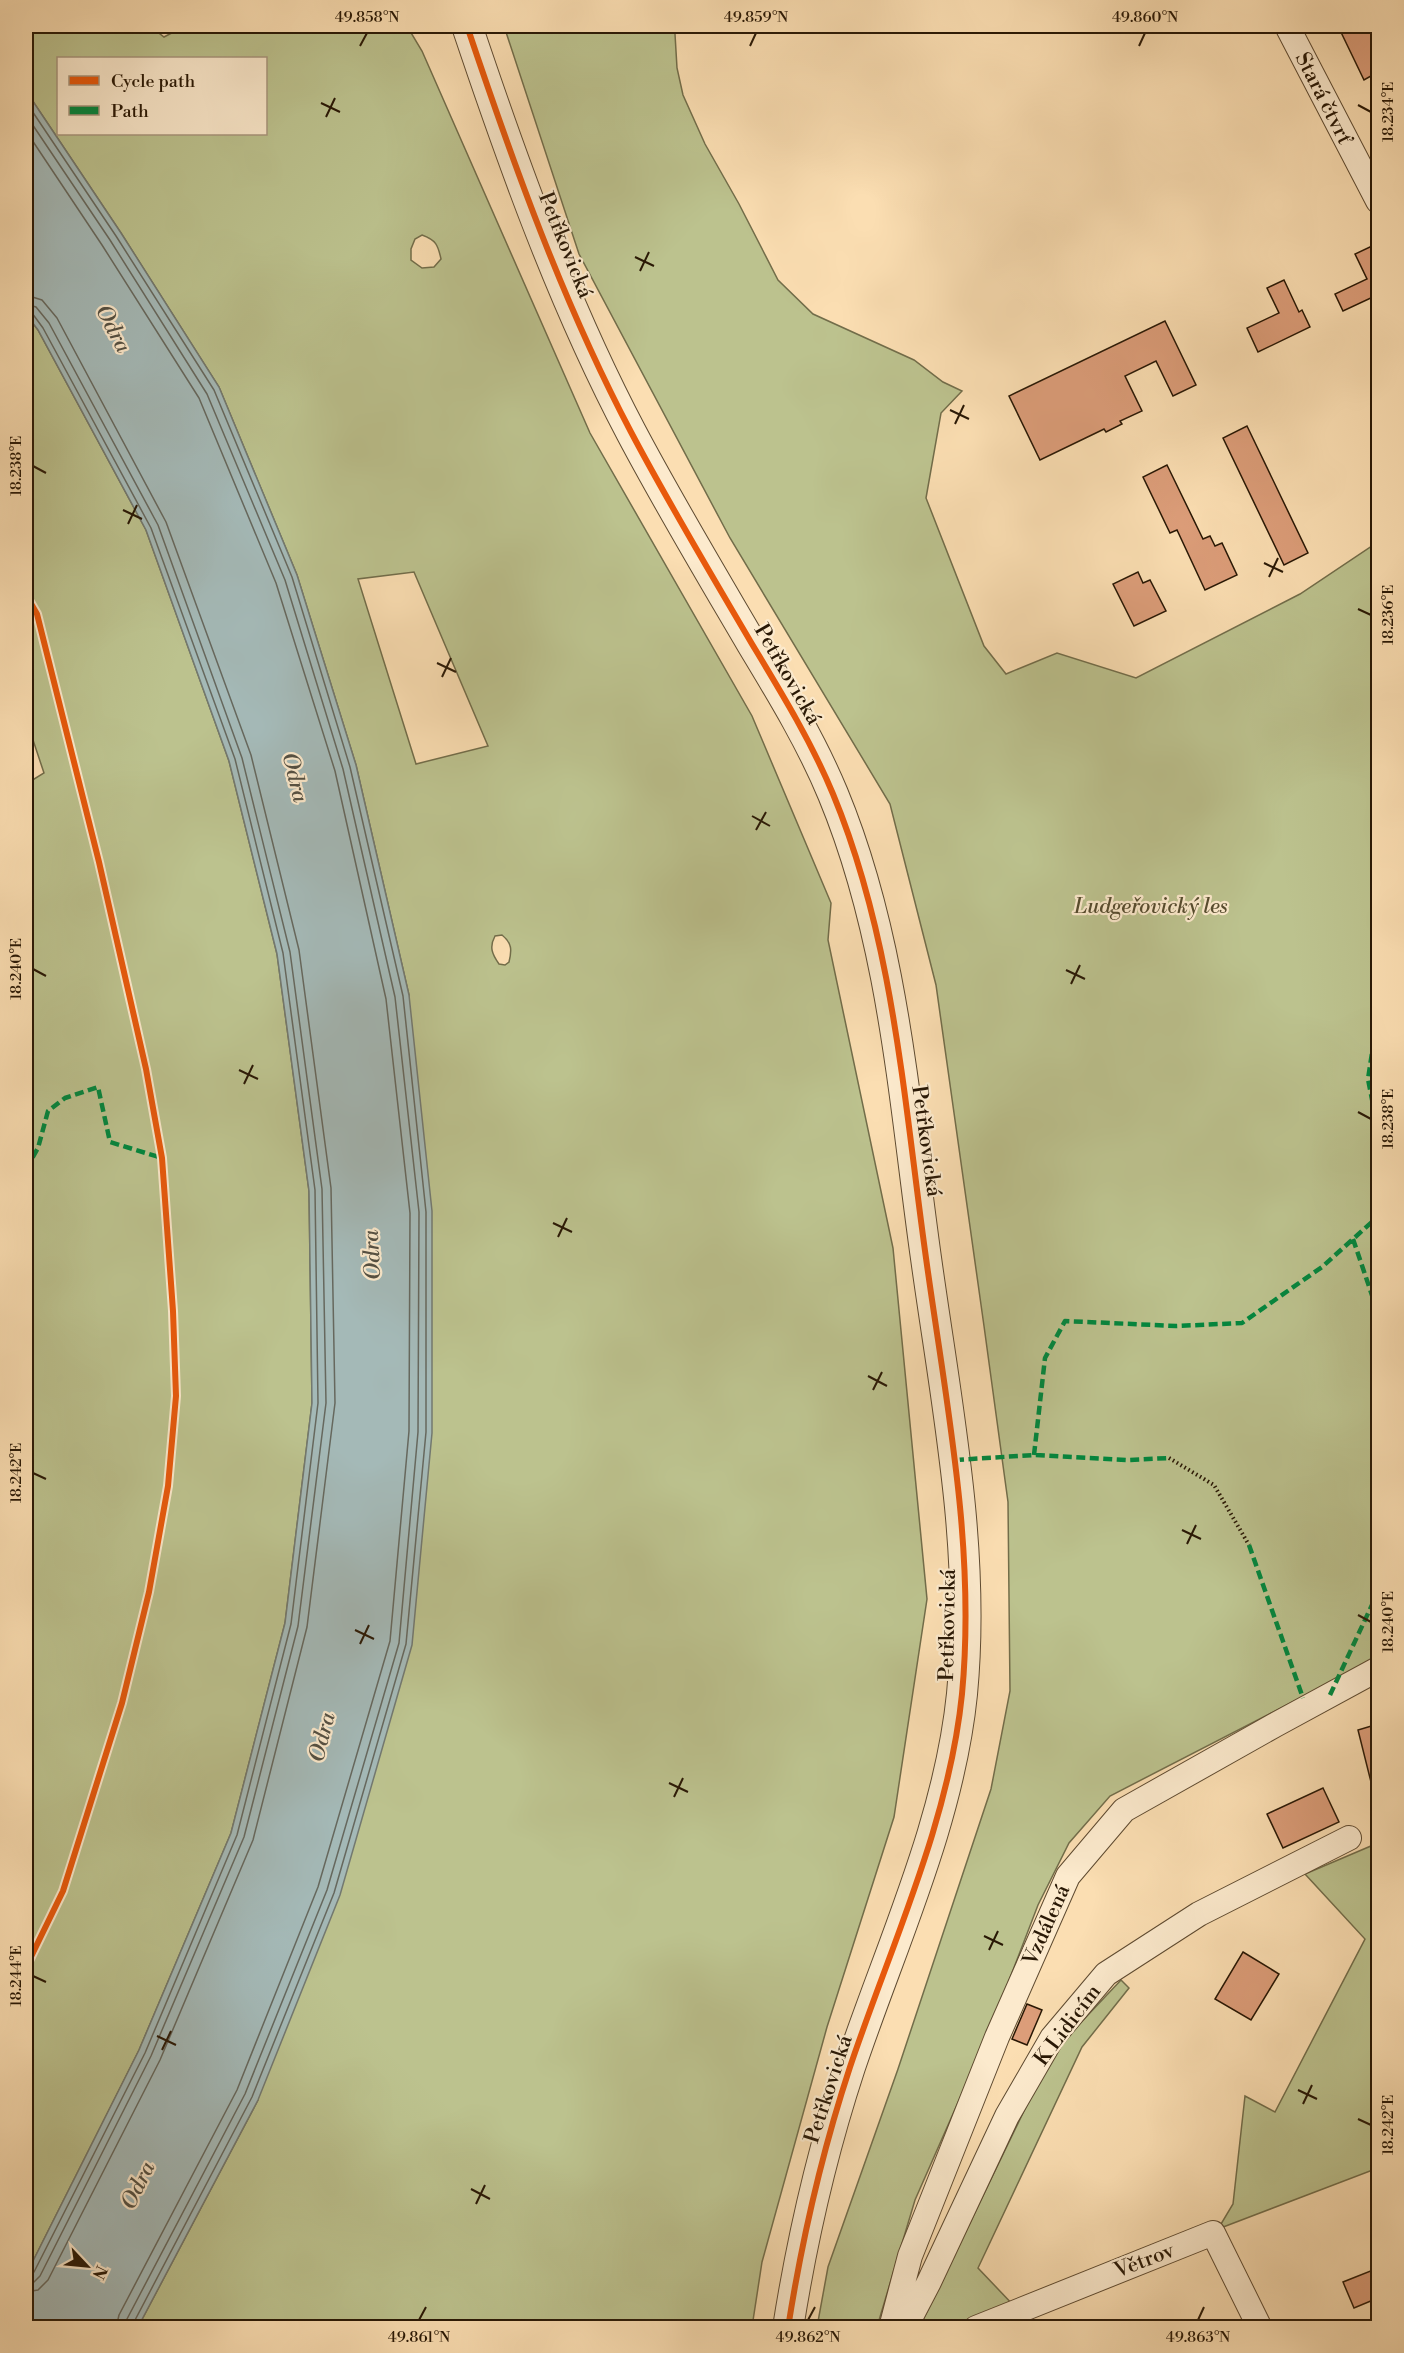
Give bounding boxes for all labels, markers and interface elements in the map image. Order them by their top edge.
text: 49.858°N [335,8,399,27]
text: 49.859°N [724,8,788,27]
text: 49.860°N [1112,8,1178,27]
street label: Stará čtvrť [1289,48,1358,150]
legend [57,57,267,135]
text: Cycle path [111,70,195,93]
text: 18.234°E [1379,82,1398,142]
text: Path [111,100,149,123]
street label: Petřkovická [532,188,598,303]
water label: Odra [89,300,137,358]
text: 18.238°E [7,436,26,496]
text: 18.236°E [1379,585,1398,645]
street label: Petřkovická [748,619,827,730]
water label: Odra [275,750,314,806]
park label: Ludgeřovický les [1073,894,1228,920]
text: 18.240°E [7,938,26,1000]
street label: Petřkovická [905,1084,947,1199]
text: 18.238°E [1379,1089,1398,1149]
water label: Odra [358,1228,387,1281]
text: 18.242°E [7,1443,26,1503]
street label: Petřkovická [934,1568,962,1681]
text: 18.240°E [1379,1591,1398,1653]
water label: Odra [303,1709,342,1765]
street label: Vzdálená [1017,1881,1076,1971]
text: 18.244°E [7,1945,26,2007]
street label: K Lidicím [1029,1980,1107,2071]
street label: Petřkovická [799,2032,859,2147]
text: 18.242°E [1379,2095,1398,2155]
water label: Odra [115,2156,162,2214]
north arrow [57,2236,117,2296]
street label: Větrov [1110,2238,1178,2285]
text: N [88,2262,111,2283]
text: 49.861°N [388,2328,450,2347]
text: 49.862°N [776,2328,840,2347]
text: 49.863°N [1166,2328,1230,2347]

